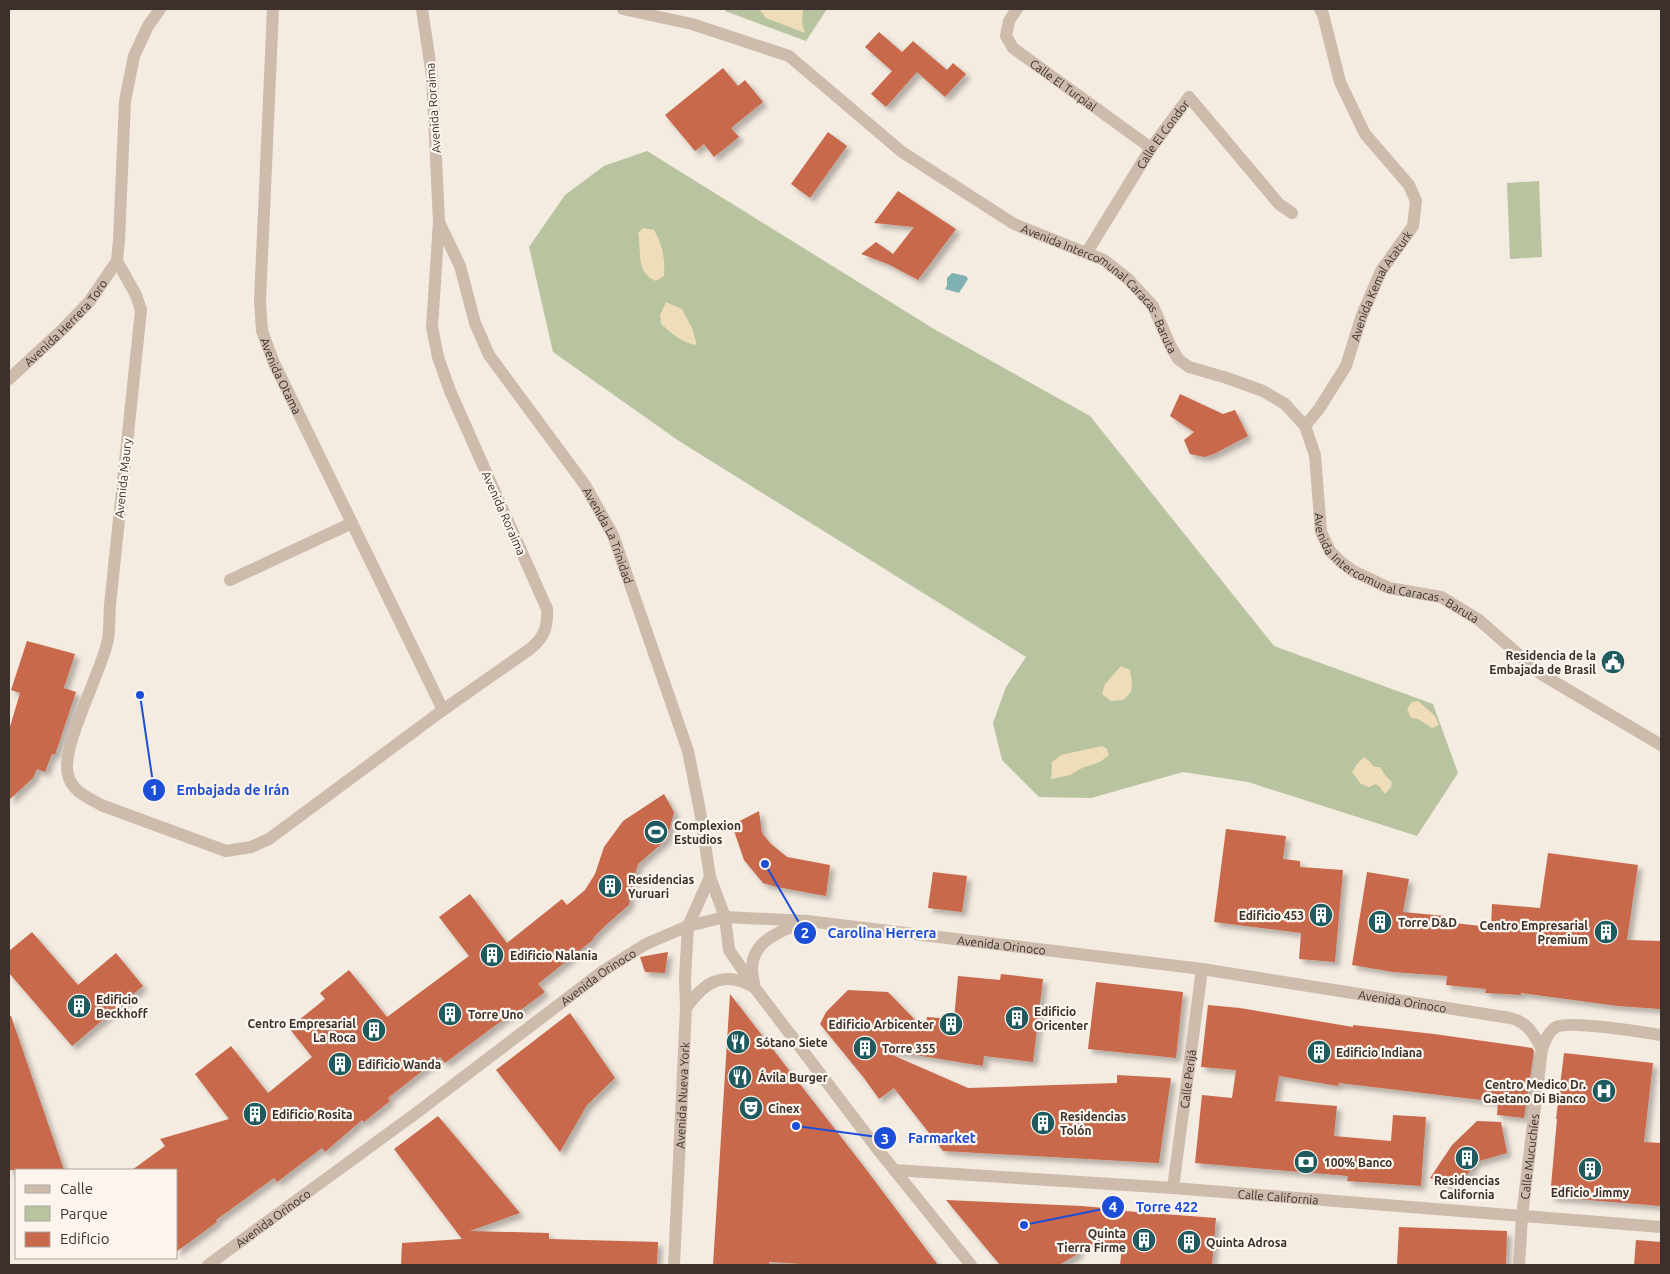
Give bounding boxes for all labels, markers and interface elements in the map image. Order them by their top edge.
street label: Calle El Turpial [1028,56,1099,113]
street label: Avenida Roraima [423,62,443,154]
street label: Calle El Condor [1133,97,1192,171]
street label: Avenida Intercomunal Caracas - Baruta [1019,221,1180,355]
street label: Avenida Kemal Ataturk [1348,228,1414,342]
street label: Avenida Herrera Toro [21,277,109,368]
street label: Avenida Otama [258,336,304,416]
street label: Avenida Maury [112,437,134,518]
street label: Avenida Roraima [480,469,528,557]
street label: Avenida La Trinidad [581,485,636,585]
street label: Avenida Intercomunal Caracas - Baruta [1313,512,1481,625]
place label: Residencia de la Embajada de Brasil [1489,649,1596,676]
public building icon: Residencia de la Embajada de Brasil [1600,649,1626,675]
callout: Embajada de Irán [142,775,299,804]
text: 1 [150,781,158,798]
text: Embajada de Irán [177,782,289,798]
sports icon: Complexion Estudios [643,819,669,845]
place label: Complexion Estudios [674,819,741,846]
building icon: Residencias Yuruari [597,873,623,899]
place label: Residencias Yuruari [628,873,694,900]
building icon: Edificio 453 [1308,902,1334,928]
place label: Edificio 453 [1239,909,1304,922]
building icon: Torre D&D [1367,909,1393,935]
place label: Torre D&D [1398,916,1457,929]
callout: Carolina Herrera [793,918,947,947]
place label: Centro Empresarial Premium [1479,919,1588,946]
building icon: Centro Empresarial Premium [1593,919,1619,945]
text: 2 [801,924,809,941]
text: Carolina Herrera [828,925,936,941]
street label: Avenida Orinoco [956,933,1047,956]
building icon: Edificio Nalania [479,942,505,968]
street label: Avenida Orinoco [558,946,638,1008]
place label: Edificio Nalania [510,949,598,962]
street label: Avenida Orinoco [1357,987,1448,1014]
building icon: Edificio Beckhoff [66,993,92,1019]
place label: Edificio Beckhoff [96,993,148,1020]
building icon: Torre Uno [437,1001,463,1027]
building icon: Edificio Oricenter [1004,1005,1030,1031]
place label: Edificio Oricenter [1034,1005,1088,1032]
place label: Torre Uno [468,1008,524,1021]
building icon: Edificio Arbicenter [938,1011,964,1037]
place label: Centro Empresarial La Roca [247,1017,356,1044]
building icon: Centro Empresarial La Roca [361,1017,387,1043]
place label: Edificio Arbicenter [829,1018,934,1031]
restaurant icon: Sótano Siete [725,1029,751,1055]
building icon: Torre 355 [852,1035,878,1061]
place label: Sótano Siete [756,1036,828,1049]
building icon: Edificio Indiana [1306,1039,1332,1065]
street label: Avenida Nueva York [673,1042,691,1149]
place label: Torre 355 [882,1042,936,1055]
place label: Edificio Indiana [1336,1046,1422,1059]
street label: Calle Perijá [1177,1049,1198,1109]
building icon: Edificio Wanda [327,1051,353,1077]
place label: Edificio Wanda [358,1058,441,1071]
restaurant icon: Ávila Burger [727,1064,753,1090]
place label: Ávila Burger [758,1069,828,1084]
place label: Centro Medico Dr. Gaetano Di Bianco [1483,1078,1586,1105]
hospital icon: Centro Medico Dr. Gaetano Di Bianco [1591,1078,1617,1104]
theatre icon: Cinex [738,1095,764,1121]
building icon: Edificio Rosita [242,1101,268,1127]
place label: Cinex [768,1102,800,1115]
place label: Edificio Rosita [272,1108,352,1121]
building icon: Residencias Tolón [1030,1110,1056,1136]
place label: Residencias Tolón [1060,1110,1126,1137]
street label: Calle Mucuchíes [1518,1113,1541,1200]
callout: Farmarket [873,1124,985,1153]
text: 3 [881,1130,889,1147]
text: Farmarket [908,1130,976,1146]
building icon: Residencias California [1454,1145,1480,1171]
bank icon: 100% Banco [1293,1149,1319,1175]
place label: 100% Banco [1324,1156,1392,1169]
building icon: Edficio Jimmy [1577,1156,1603,1182]
legend [15,1169,178,1259]
place label: Residencias California [1434,1174,1500,1201]
text: Calle [60,1180,93,1197]
street label: Avenida Orinoco [233,1186,312,1249]
place label: Edficio Jimmy [1551,1186,1630,1199]
street label: Calle California [1237,1187,1319,1206]
callout: Torre 422 [1101,1193,1208,1222]
text: 4 [1109,1198,1117,1215]
text: Torre 422 [1136,1199,1198,1215]
text: Parque [60,1205,108,1222]
place label: Quinta Tierra Firme [1057,1227,1126,1254]
building icon: Quinta Tierra Firme [1131,1227,1157,1253]
building icon: Quinta Adrosa [1176,1229,1202,1255]
text: Edificio [60,1230,109,1247]
place label: Quinta Adrosa [1206,1236,1287,1249]

